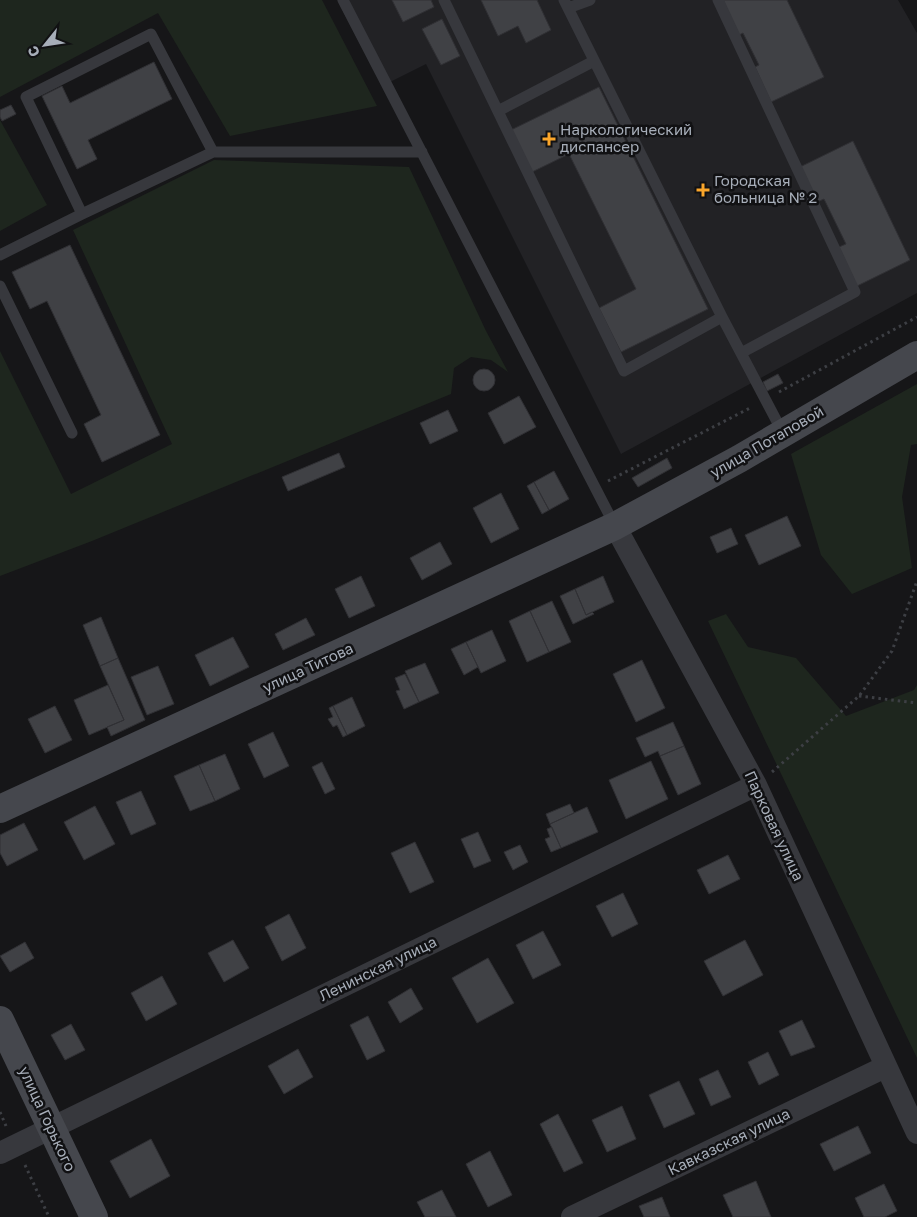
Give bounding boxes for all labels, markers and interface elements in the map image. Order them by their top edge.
north arrow [20,20,70,70]
text: С [23,43,43,60]
place label: Наркологический диспансер [560,120,692,155]
marker: Наркологический диспансер [542,132,556,146]
place label: Городская больница № 2 [714,171,817,206]
marker: Городская больница № 2 [696,183,710,197]
street label: улица Потаповой [707,401,826,481]
street label: улица Титова [259,638,356,696]
street label: Парковая улица [742,768,808,884]
street label: Ленинская улица [316,932,439,1004]
street label: улица Горького [16,1063,80,1174]
street label: Кавказская улица [665,1104,793,1178]

